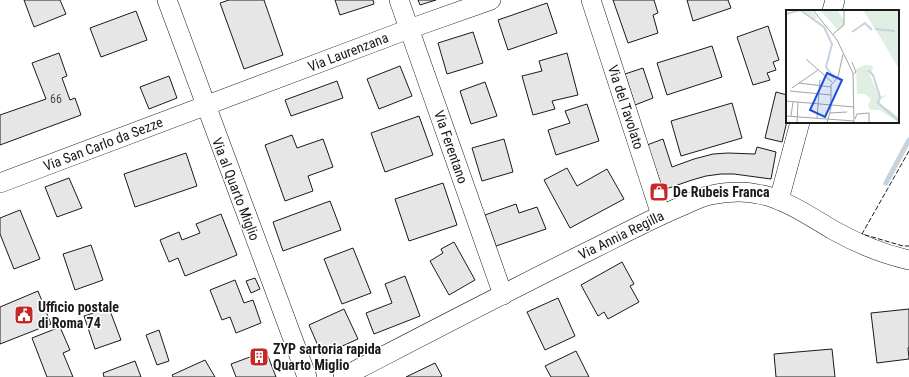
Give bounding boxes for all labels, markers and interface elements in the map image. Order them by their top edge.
inset map [786,10,899,123]
street label: Via Laurenzana [305,29,391,75]
street label: Via del Tavolato [605,63,647,151]
house number: 66 [50,92,62,106]
street label: Via Ferentano [431,108,471,186]
street label: Via San Carlo da Sezze [41,114,165,174]
street label: Via al Quarto Miglio [209,135,263,243]
shop icon: De Rubeis Franca [648,181,670,203]
place label: De Rubeis Franca [673,184,770,200]
street label: Via Annia Regilla [576,207,666,263]
place label: Ufficio postale di Roma 74 [38,299,119,331]
public building icon: Ufficio postale di Roma 74 [13,304,35,326]
place label: ZYP sartoria rapida Quarto Miglio [273,341,382,373]
building icon: ZYP sartoria rapida Quarto Miglio [248,346,270,368]

